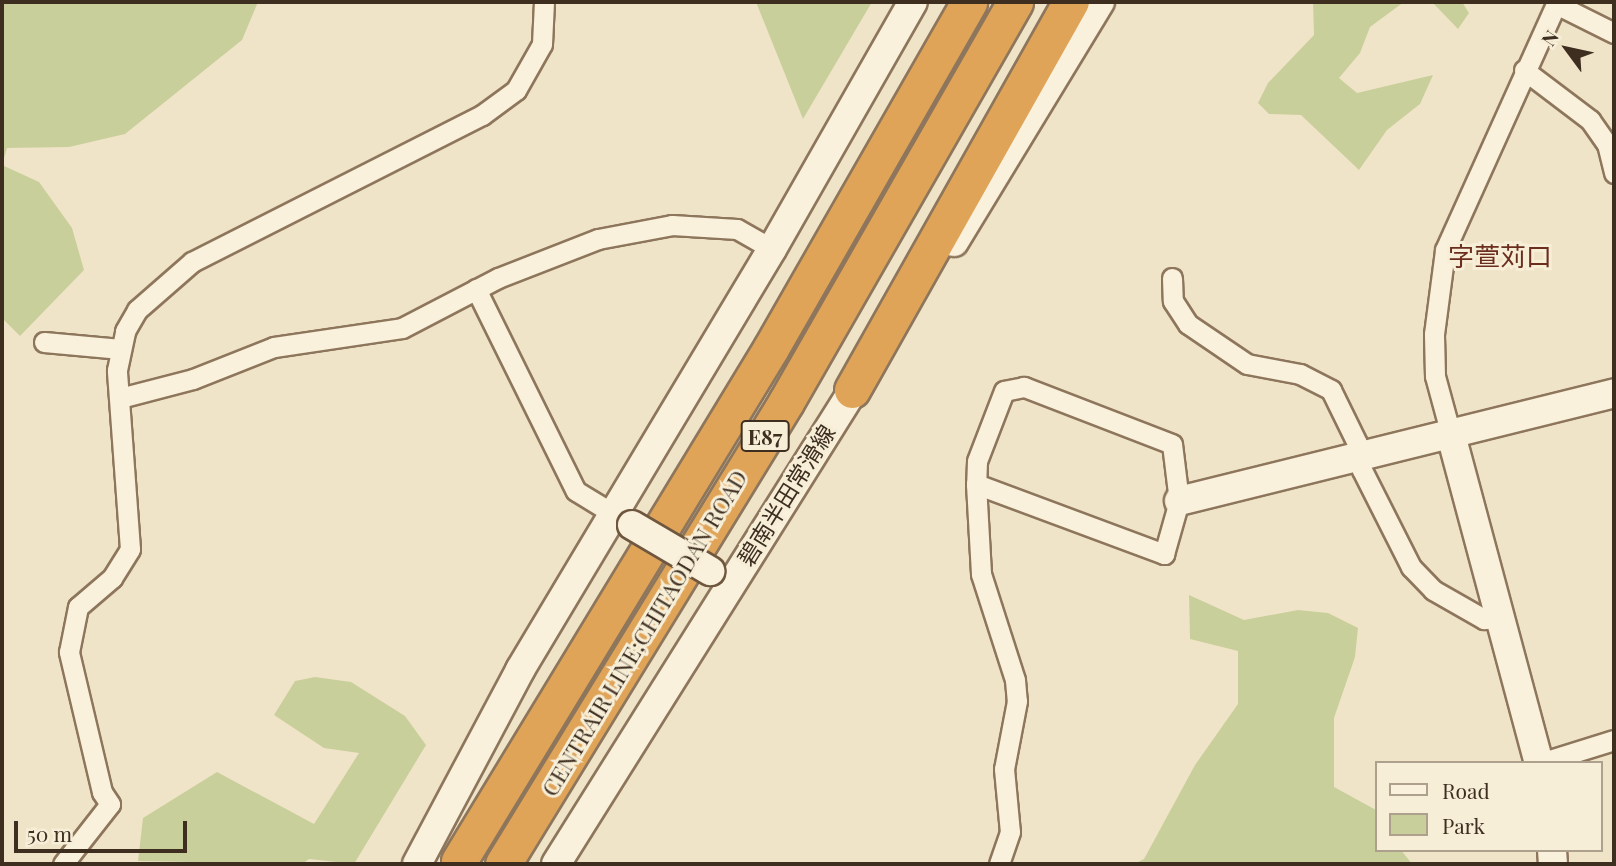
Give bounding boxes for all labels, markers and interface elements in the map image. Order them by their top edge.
north arrow [1532,14,1602,84]
text: N [1535,25,1564,50]
district label: 字萱苅口 [1448,240,1552,272]
road number: E87 [740,418,790,453]
street label: 碧南半田常滑線 [732,419,840,571]
street label: CENTRAIR LINE;CHITAODAN ROAD [535,465,753,801]
legend [1374,761,1602,852]
text: Road [1442,776,1490,804]
scale bar [18,806,191,850]
text: Park [1442,811,1485,839]
text: 50 m [27,819,72,847]

